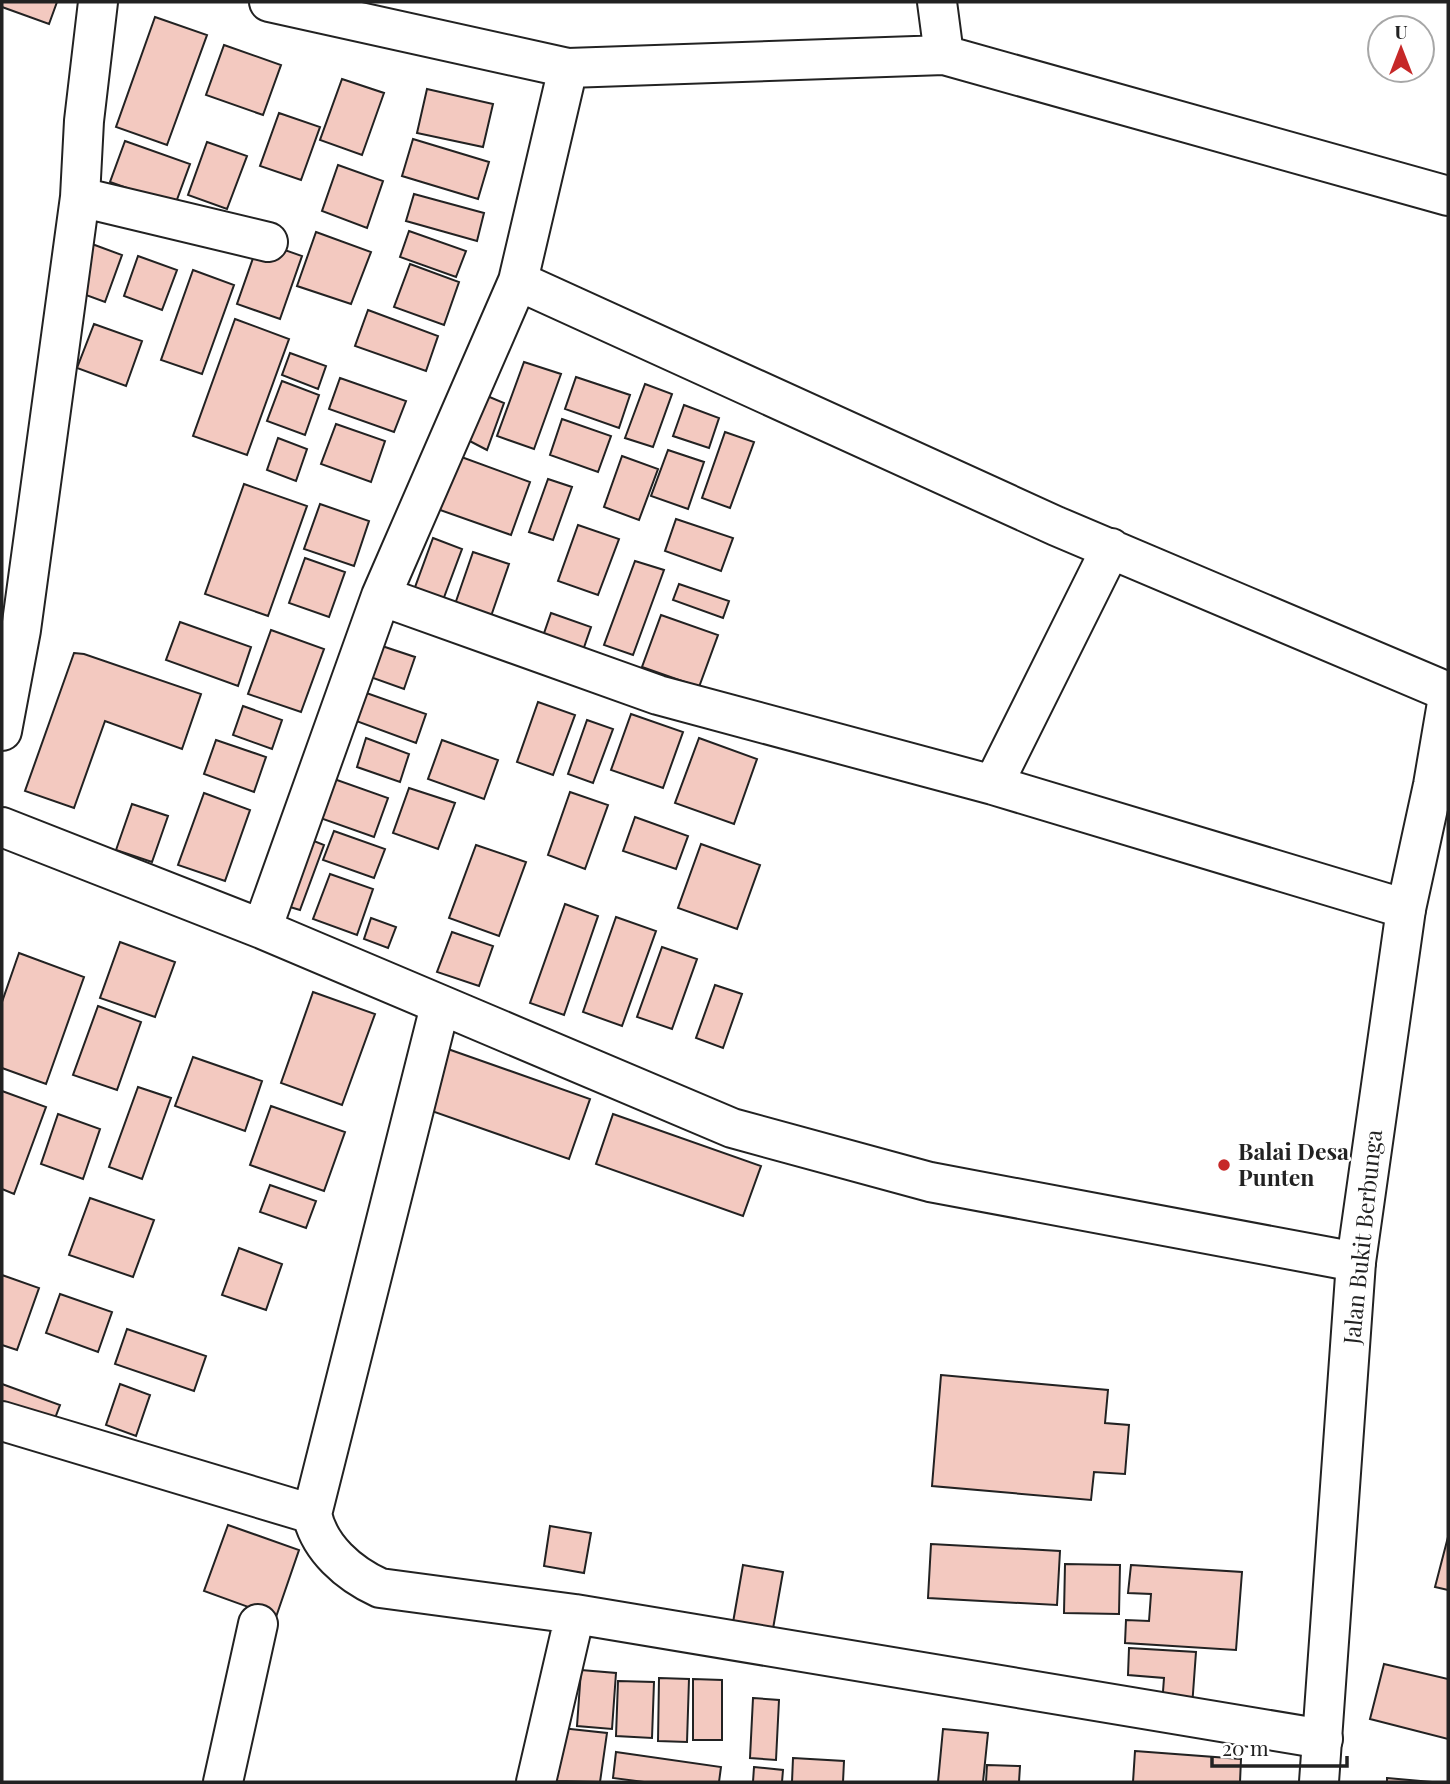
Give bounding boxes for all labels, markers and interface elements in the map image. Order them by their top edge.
north arrow [1366,14,1436,84]
text: U [1394,18,1408,44]
street label: Jalan Bukit Berbunga [1335,1128,1388,1347]
place label: Balai Desa Punten [1238,1135,1349,1192]
marker: Balai Desa Punten [1216,1157,1232,1173]
scale bar [1212,1724,1347,1768]
text: 20 m [1222,1733,1269,1761]

